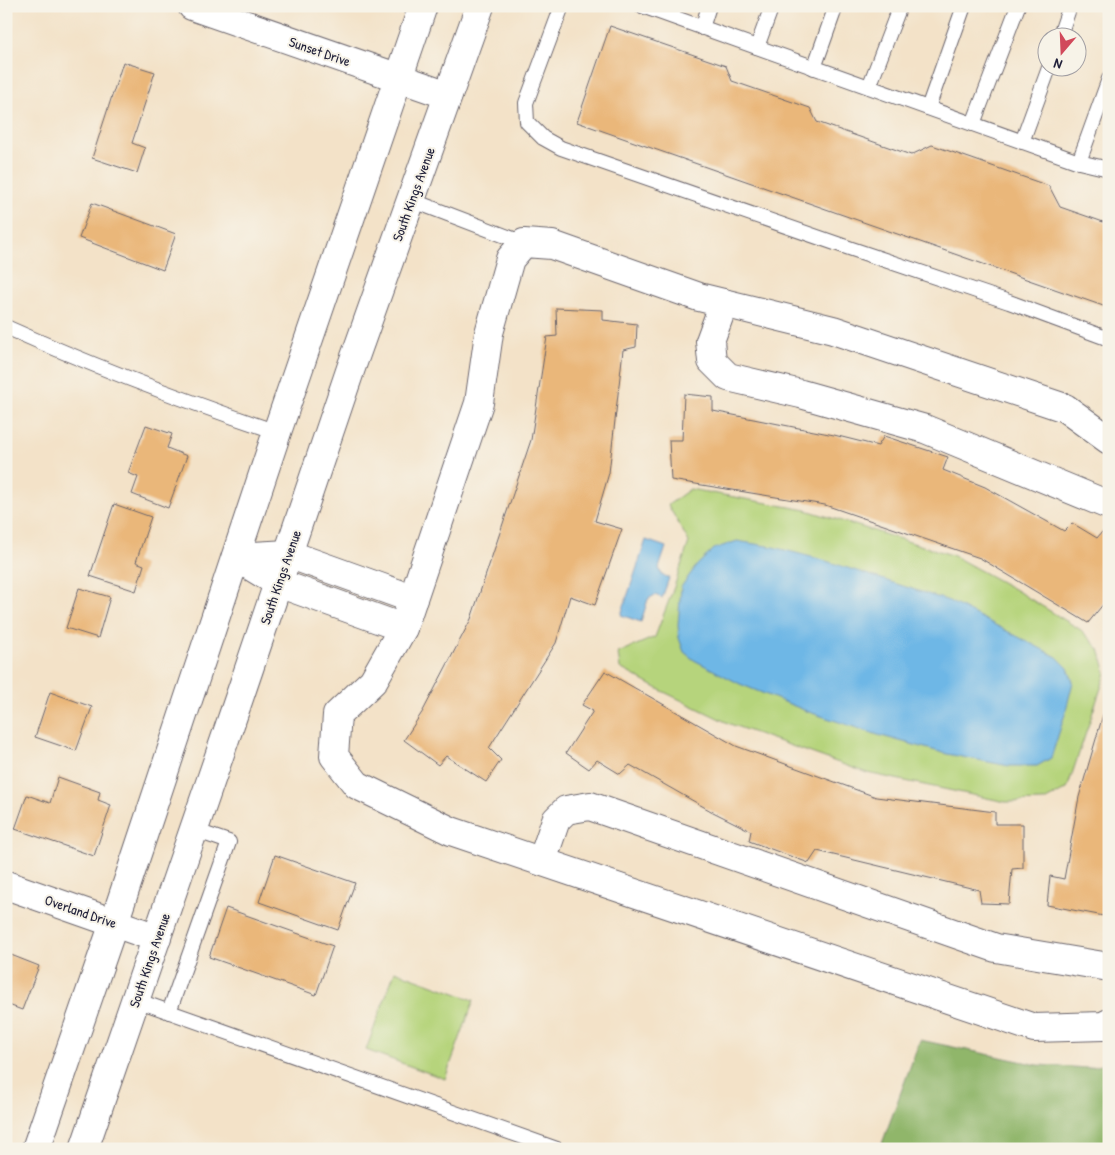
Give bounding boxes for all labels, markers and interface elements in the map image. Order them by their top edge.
north arrow [1038,28,1088,78]
street label: Sunset Drive [287,32,354,70]
text: N [1050,54,1064,75]
street label: South Kings Avenue [387,144,440,244]
street label: South Kings Avenue [255,527,306,627]
street label: Overland Drive [42,890,120,932]
street label: South Kings Avenue [124,910,175,1010]

